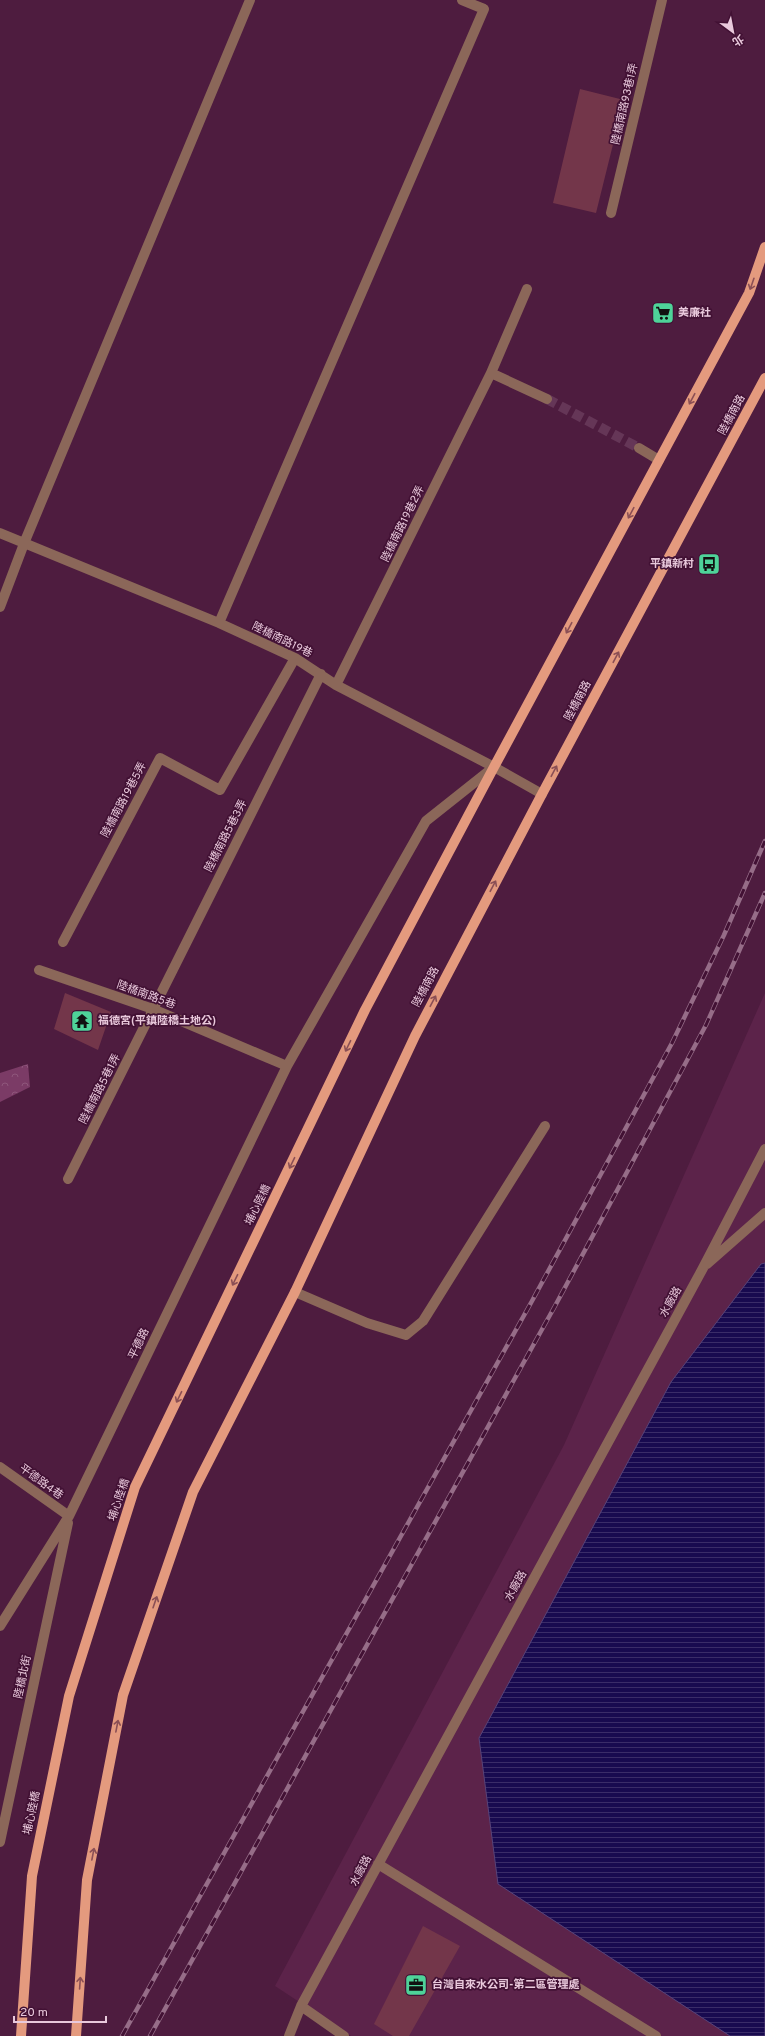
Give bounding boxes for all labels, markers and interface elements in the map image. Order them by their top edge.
north arrow [713,12,753,52]
text: 北 [729,31,746,48]
street label: 陸橋南路93巷1弄 [609,62,641,146]
one-way arrow [748,277,756,289]
supermarket icon: 美廉社 [650,300,676,326]
place label: 美廉社 [678,306,711,320]
street label: 陸橋南路 [715,392,749,438]
one-way arrow [688,393,696,405]
street label: 陸橋南路19巷2弄 [378,483,428,565]
one-way arrow [626,507,634,519]
bus stop icon: 平鎮新村 [696,551,722,577]
place label: 平鎮新村 [650,557,694,571]
street label: 陸橋南路19巷 [249,619,315,661]
one-way arrow [565,621,572,633]
one-way arrow [612,651,620,663]
street label: 陸橋南路 [561,678,595,724]
street label: 陸橋南路19巷5弄 [98,760,150,840]
one-way arrow [551,765,558,777]
street label: 陸橋南路5巷3弄 [202,797,250,875]
one-way arrow [490,880,498,892]
street label: 陸橋南路 [409,964,443,1010]
street label: 陸橋南路5巷 [115,978,177,1012]
one-way arrow [429,995,437,1007]
temple icon: 福德宮(平鎮陸橋土地公) [69,1008,95,1034]
place label: 福德宮(平鎮陸橋土地公) [98,1014,216,1028]
one-way arrow [344,1039,351,1051]
street label: 陸橋南路5巷1弄 [76,1052,124,1126]
one-way arrow [288,1156,295,1168]
street label: 埔心陸橋 [242,1182,274,1228]
one-way arrow [231,1274,238,1286]
street label: 水廠路 [657,1284,685,1320]
street label: 平德路 [125,1326,153,1362]
one-way arrow [175,1391,182,1403]
street label: 平德路4巷 [16,1461,66,1503]
street label: 埔心陸橋 [105,1477,133,1523]
street label: 水廠路 [502,1568,530,1604]
one-way arrow [152,1596,159,1609]
street label: 陸橋北街 [12,1654,34,1700]
one-way arrow [113,1720,121,1733]
street label: 埔心陸橋 [21,1790,43,1836]
one-way arrow [89,1848,97,1861]
street label: 水廠路 [347,1853,375,1889]
office icon: 台灣自來水公司-第二區管理處 [403,1972,429,1998]
one-way arrow [76,1977,83,1990]
place label: 台灣自來水公司-第二區管理處 [432,1978,580,1992]
scale bar [14,1998,106,2024]
text: 20 m [20,2005,48,2021]

